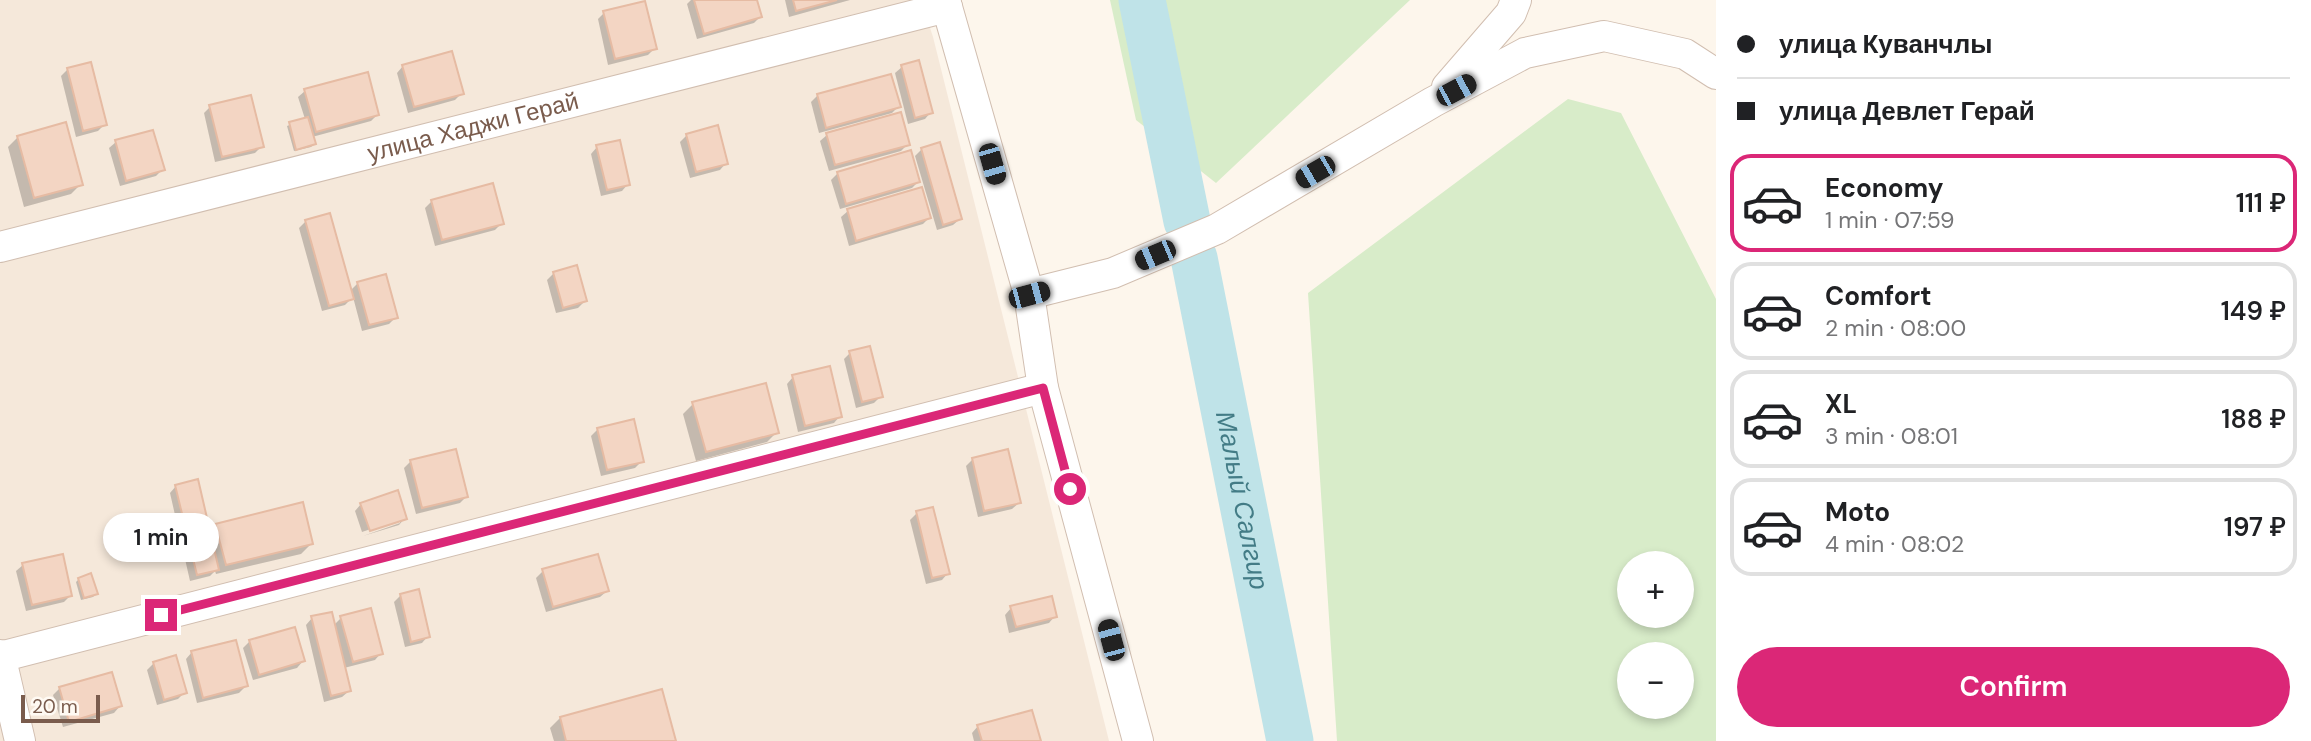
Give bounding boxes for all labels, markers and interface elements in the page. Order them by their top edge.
text: улица Куванчлы [1779,27,1992,61]
car [1433,71,1480,109]
street label: улица Хаджи Герай [364,85,582,168]
text: улица Девлет Герай [1779,94,2035,128]
car [977,141,1008,187]
car [1292,152,1339,192]
text: Economy [1825,171,1943,205]
icon: car [1741,172,1804,235]
text: 111 ₽ [2236,186,2286,220]
text: 1 min · 07:59 [1825,205,1954,235]
car [1132,237,1179,273]
car [1006,279,1053,311]
text: Comfort [1825,279,1931,313]
icon: car [1741,280,1804,343]
text: 149 ₽ [2221,294,2286,328]
text: 2 min · 08:00 [1825,313,1966,343]
text: XL [1825,387,1857,421]
icon: car [1741,388,1804,451]
text: 188 ₽ [2221,402,2286,436]
water label: Малый Салгир [1208,408,1277,593]
text: 3 min · 08:01 [1825,421,1958,451]
route start [1054,473,1086,505]
text: Moto [1825,495,1890,529]
icon: car [1741,496,1804,559]
text: 197 ₽ [2224,510,2286,544]
callout: 1 min [103,514,219,562]
text: 1 min [134,522,188,552]
text: 4 min · 08:02 [1825,529,1964,559]
map controls [1617,551,1694,719]
button: + [1617,551,1694,628]
route end [145,599,177,631]
car [1096,617,1127,663]
button: − [1617,642,1694,719]
button: Confirm [1737,647,2290,727]
scale bar [21,692,100,724]
text: 20 m [32,694,78,719]

